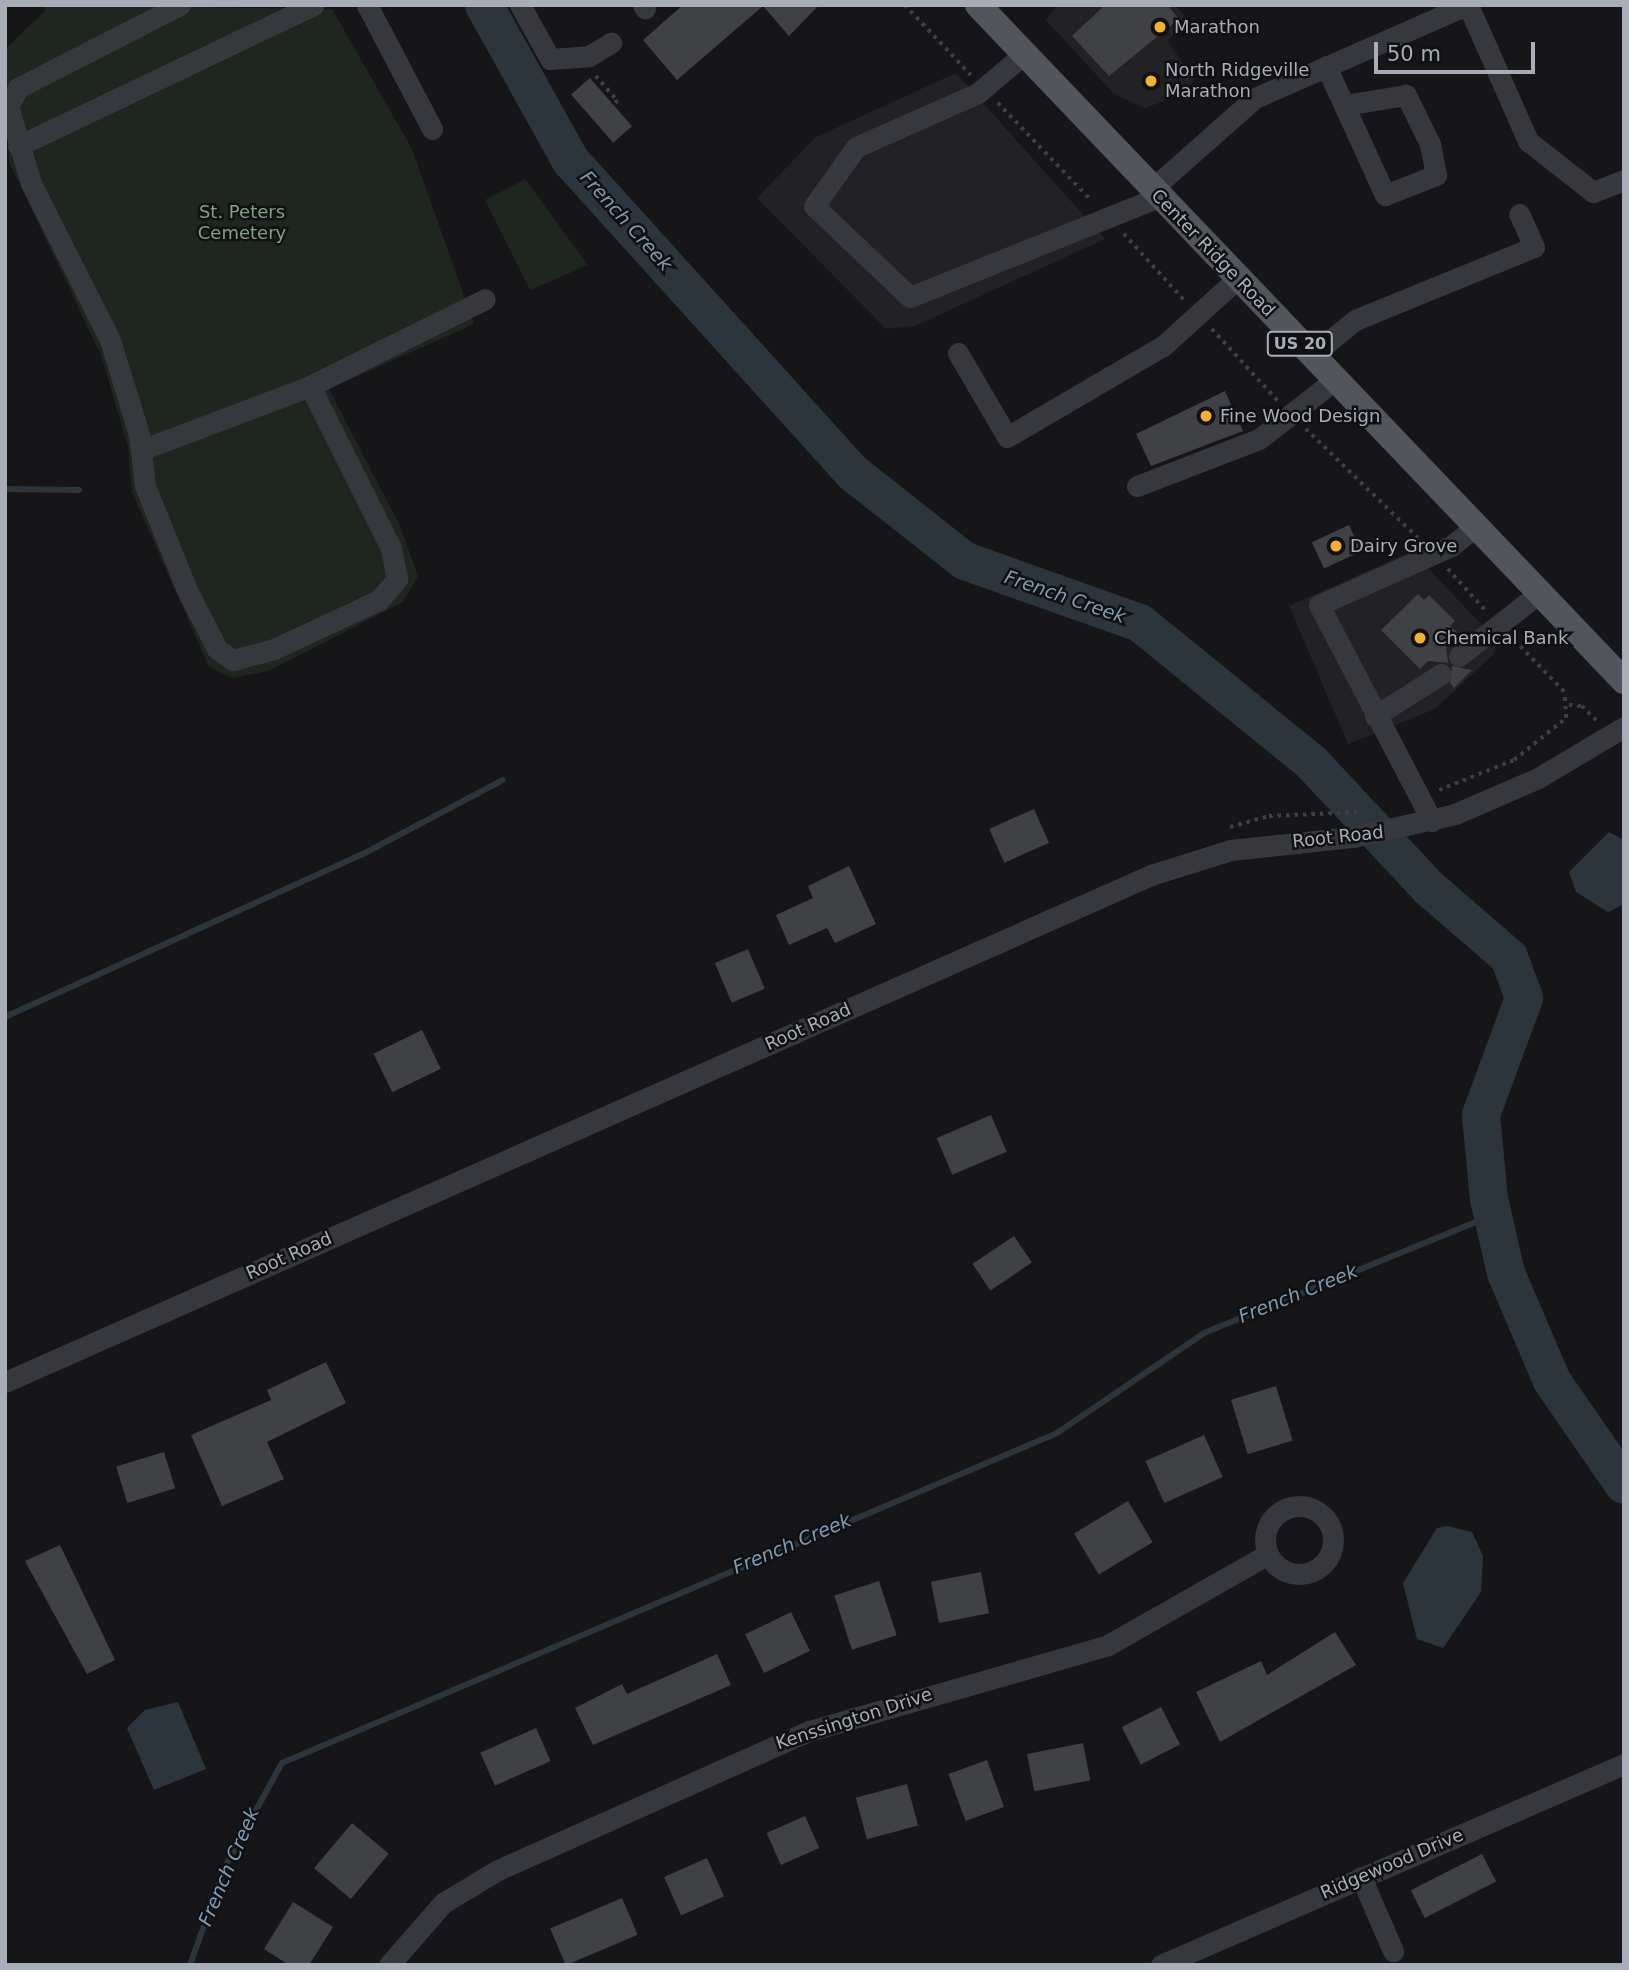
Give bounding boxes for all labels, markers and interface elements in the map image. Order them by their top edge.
place label: Marathon [1174,16,1260,38]
marker: Marathon [1152,19,1168,35]
scale bar [1377,28,1538,72]
text: 50 m [1387,42,1441,66]
place label: North Ridgeville Marathon [1165,60,1309,102]
marker: North Ridgeville Marathon [1143,73,1159,89]
water label: French Creek [575,166,677,276]
street label: Center Ridge Road [1147,185,1279,321]
park label: St. Peters Cemetery [198,202,286,244]
road number: US 20 [1267,332,1333,356]
place label: Fine Wood Design [1220,405,1380,427]
marker: Fine Wood Design [1198,408,1214,424]
place label: Dairy Grove [1350,535,1457,557]
marker: Dairy Grove [1328,538,1344,554]
water label: French Creek [1002,566,1128,628]
place label: Chemical Bank [1434,627,1568,649]
marker: Chemical Bank [1412,630,1428,646]
street label: Root Road [1291,821,1385,853]
street label: Root Road [762,998,854,1056]
street label: Root Road [243,1227,335,1285]
water label: French Creek [1235,1260,1361,1328]
water label: French Creek [729,1509,855,1579]
street label: Kenssington Drive [773,1684,935,1754]
water label: French Creek [194,1804,264,1930]
street label: Ridgewood Drive [1317,1824,1467,1904]

